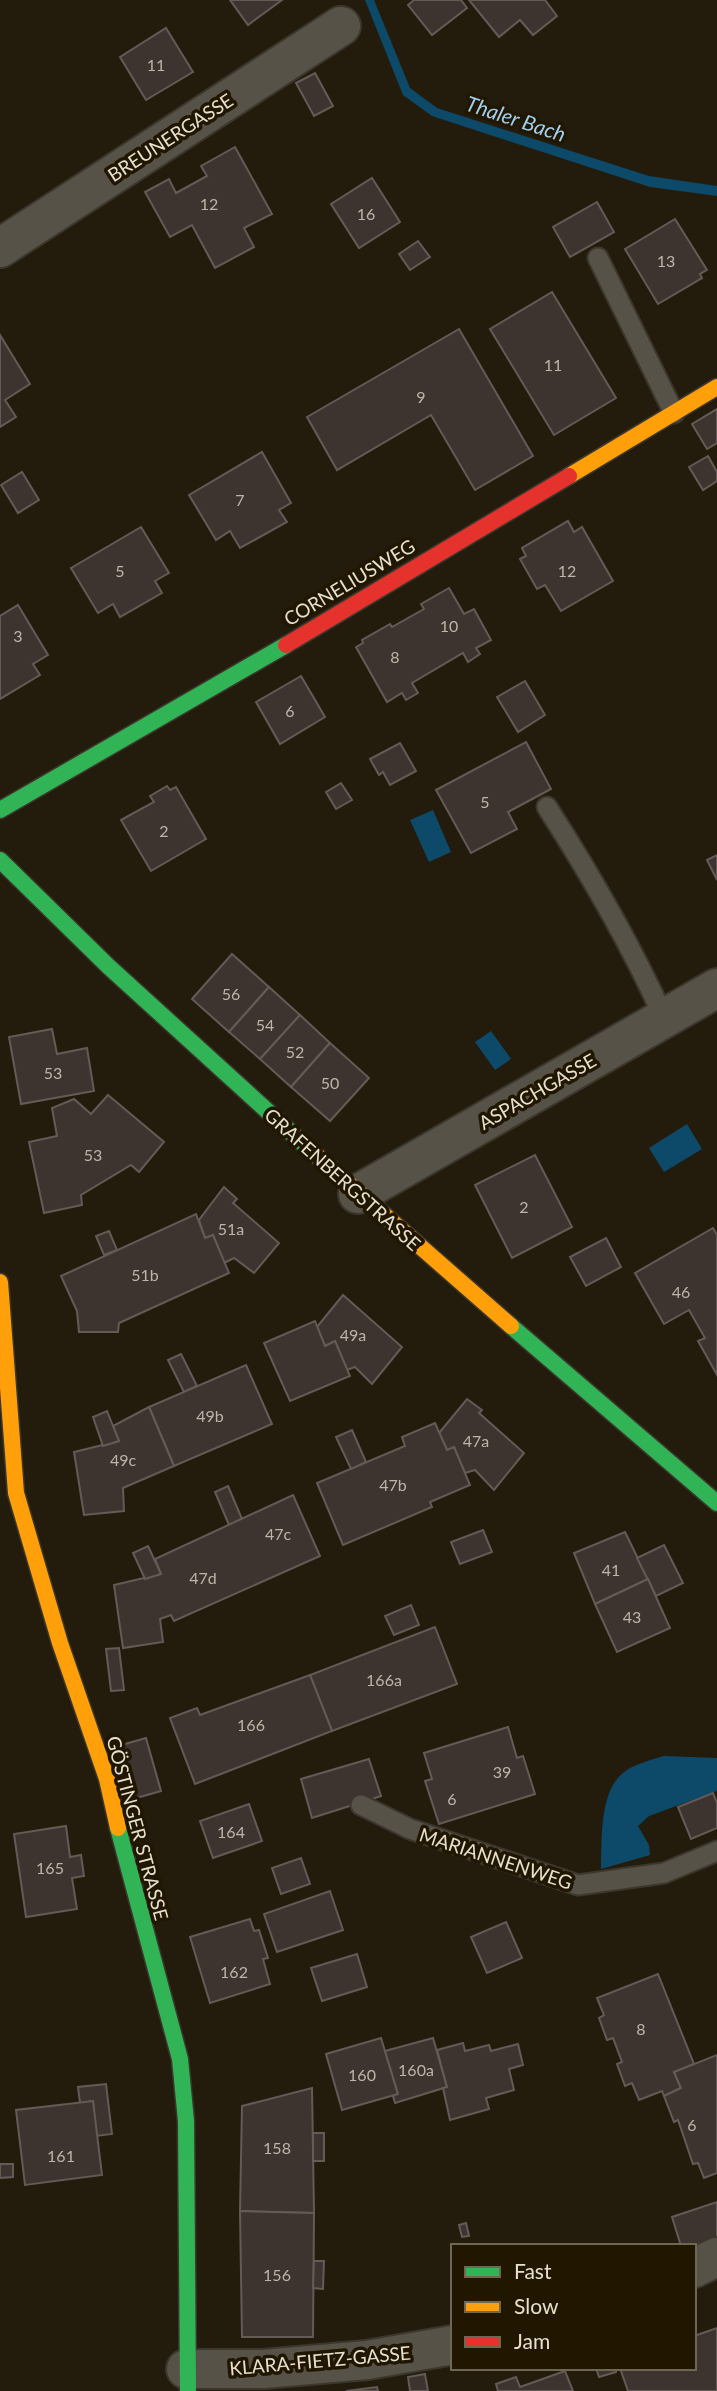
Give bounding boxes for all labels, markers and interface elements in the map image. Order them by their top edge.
house number: 11 [147,55,165,74]
street label: BREUNERGASSE [103,88,237,186]
water label: Thaler Bach [463,90,569,146]
house number: 12 [200,194,218,213]
house number: 16 [357,204,375,223]
house number: 13 [657,251,675,270]
house number: 11 [544,355,562,374]
house number: 9 [416,387,426,406]
house number: 7 [235,490,245,509]
street label: CORNELIUSWEG [279,534,419,630]
house number: 5 [115,561,125,580]
house number: 12 [558,561,576,580]
house number: 10 [440,616,458,635]
house number: 3 [13,626,23,645]
house number: 8 [390,647,400,666]
house number: 6 [285,701,295,720]
house number: 5 [480,792,490,811]
house number: 2 [159,821,169,840]
house number: 56 [222,984,240,1003]
house number: 54 [256,1015,274,1034]
house number: 52 [286,1042,304,1061]
street label: ASPACHGASSE [474,1048,600,1134]
house number: 53 [44,1063,62,1082]
house number: 50 [321,1073,339,1092]
street label: GRAFENBERGSTRASSE [260,1103,426,1255]
house number: 53 [84,1145,102,1164]
house number: 2 [519,1197,529,1216]
house number: 51a [218,1219,244,1238]
house number: 51b [131,1265,159,1284]
house number: 46 [672,1282,690,1301]
house number: 49a [340,1325,366,1344]
house number: 49b [196,1406,224,1425]
house number: 47a [463,1431,489,1450]
house number: 49c [110,1450,136,1469]
house number: 47b [379,1475,407,1494]
house number: 47c [265,1524,291,1543]
house number: 41 [602,1560,620,1579]
house number: 47d [189,1568,217,1587]
house number: 43 [623,1607,641,1626]
house number: 166a [366,1670,402,1689]
house number: 166 [237,1715,265,1734]
street label: GÖSTINGER STRASSE [102,1733,174,1923]
house number: 39 [493,1762,511,1781]
house number: 6 [447,1789,457,1808]
house number: 164 [217,1822,245,1841]
street label: MARIANNENWEG [417,1822,575,1894]
house number: 165 [36,1858,64,1877]
house number: 162 [220,1962,248,1981]
house number: 8 [636,2019,646,2038]
house number: 160a [398,2060,434,2079]
house number: 160 [348,2065,376,2084]
house number: 6 [687,2115,697,2134]
house number: 158 [263,2138,291,2157]
house number: 161 [47,2146,75,2165]
legend [451,2244,696,2370]
text: Fast [514,2258,552,2283]
house number: 156 [263,2265,291,2284]
text: Slow [514,2293,559,2318]
text: Jam [514,2328,550,2353]
street label: KLARA-FIETZ-GASSE [228,2341,412,2379]

